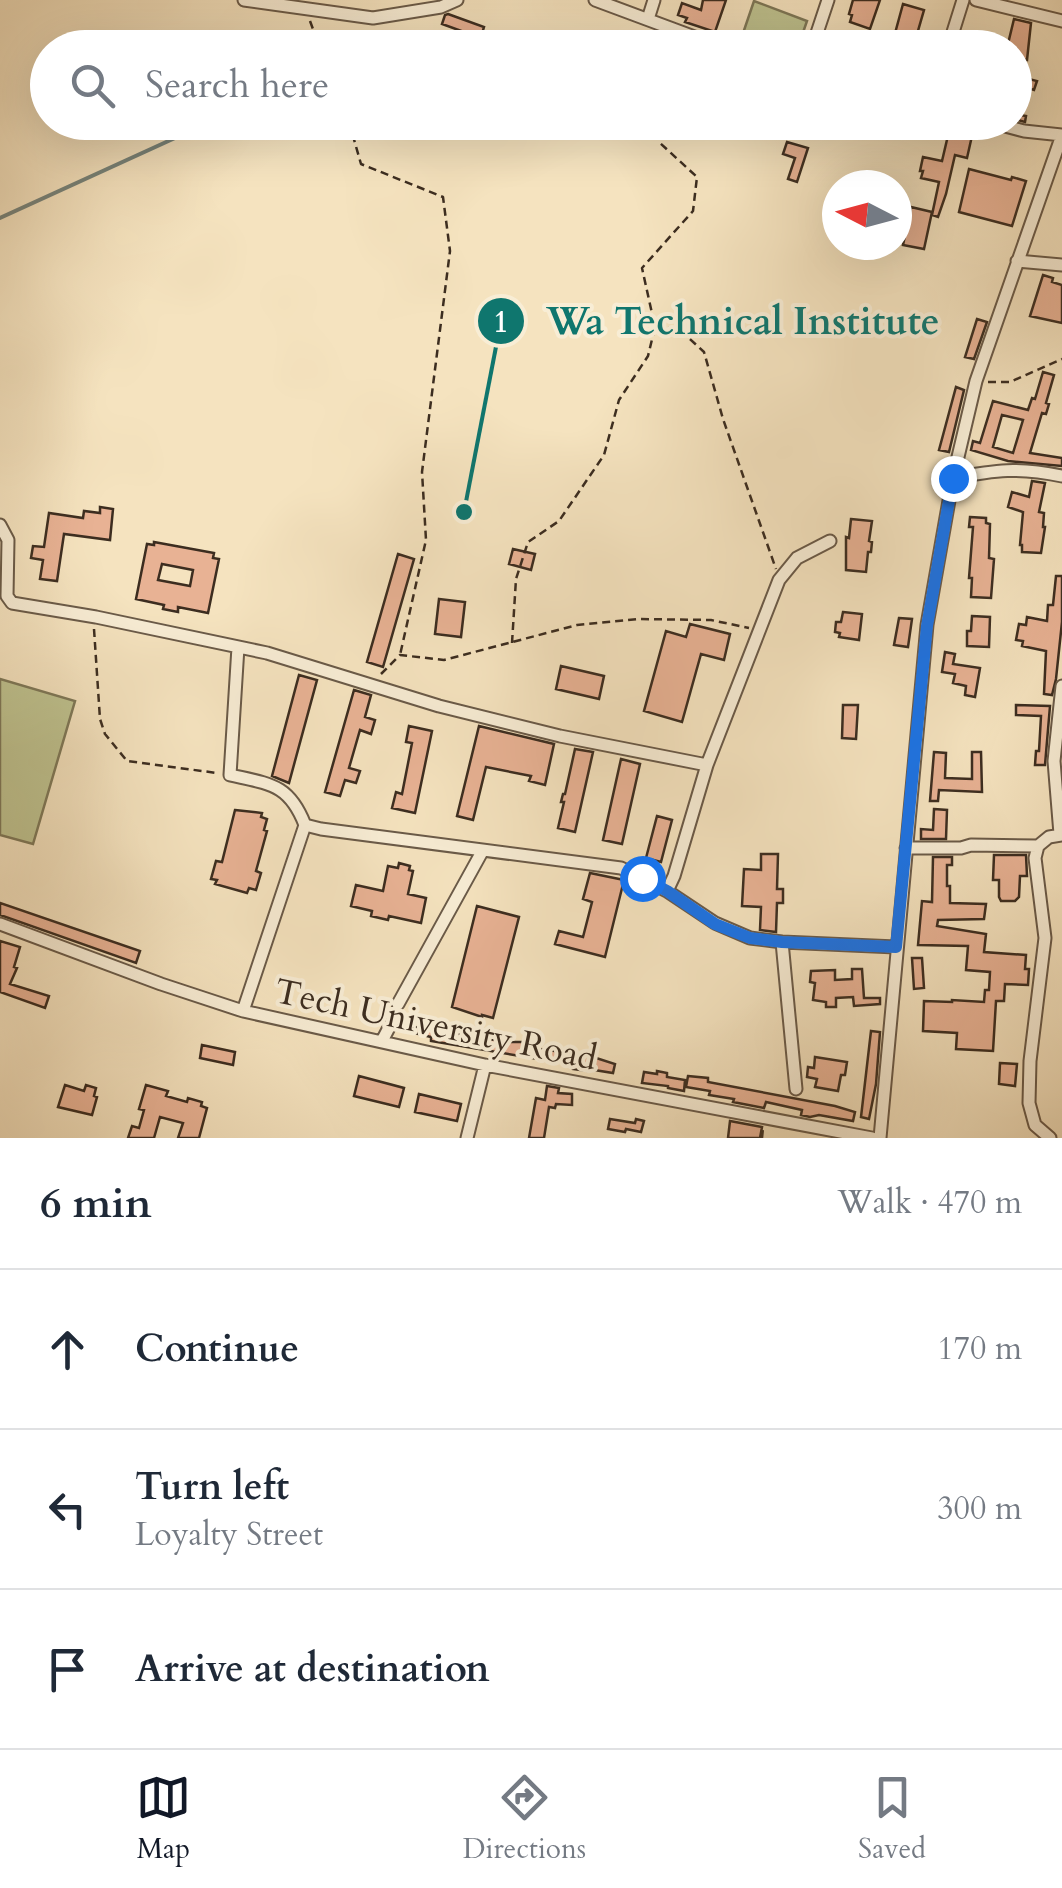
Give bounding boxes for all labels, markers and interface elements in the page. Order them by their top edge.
search box [30,30,1032,140]
icon: search [65,58,120,113]
text: Search here [145,59,329,111]
north arrow [822,170,912,260]
callout: Wa Technical Institute [476,287,959,355]
text: Wa Technical Institute [545,296,940,348]
text: 1 [493,302,509,343]
route end [931,456,977,502]
route start [620,856,666,902]
street label: Tech University Road [270,967,602,1083]
text: 6 min [40,1175,152,1232]
text: Walk · 470 m [837,1181,1022,1225]
icon: ahead [40,1322,95,1377]
text: Continue [135,1323,299,1375]
text: 170 m [937,1327,1022,1371]
text: Turn left [135,1461,289,1513]
icon: left [40,1482,95,1537]
text: 300 m [937,1487,1022,1531]
text: Loyalty Street [135,1513,323,1557]
icon: arrive [40,1642,95,1697]
text: Arrive at destination [135,1643,490,1695]
tab: Map [136,1770,191,1868]
tab: Directions [463,1770,586,1868]
tab: Saved [858,1770,926,1868]

